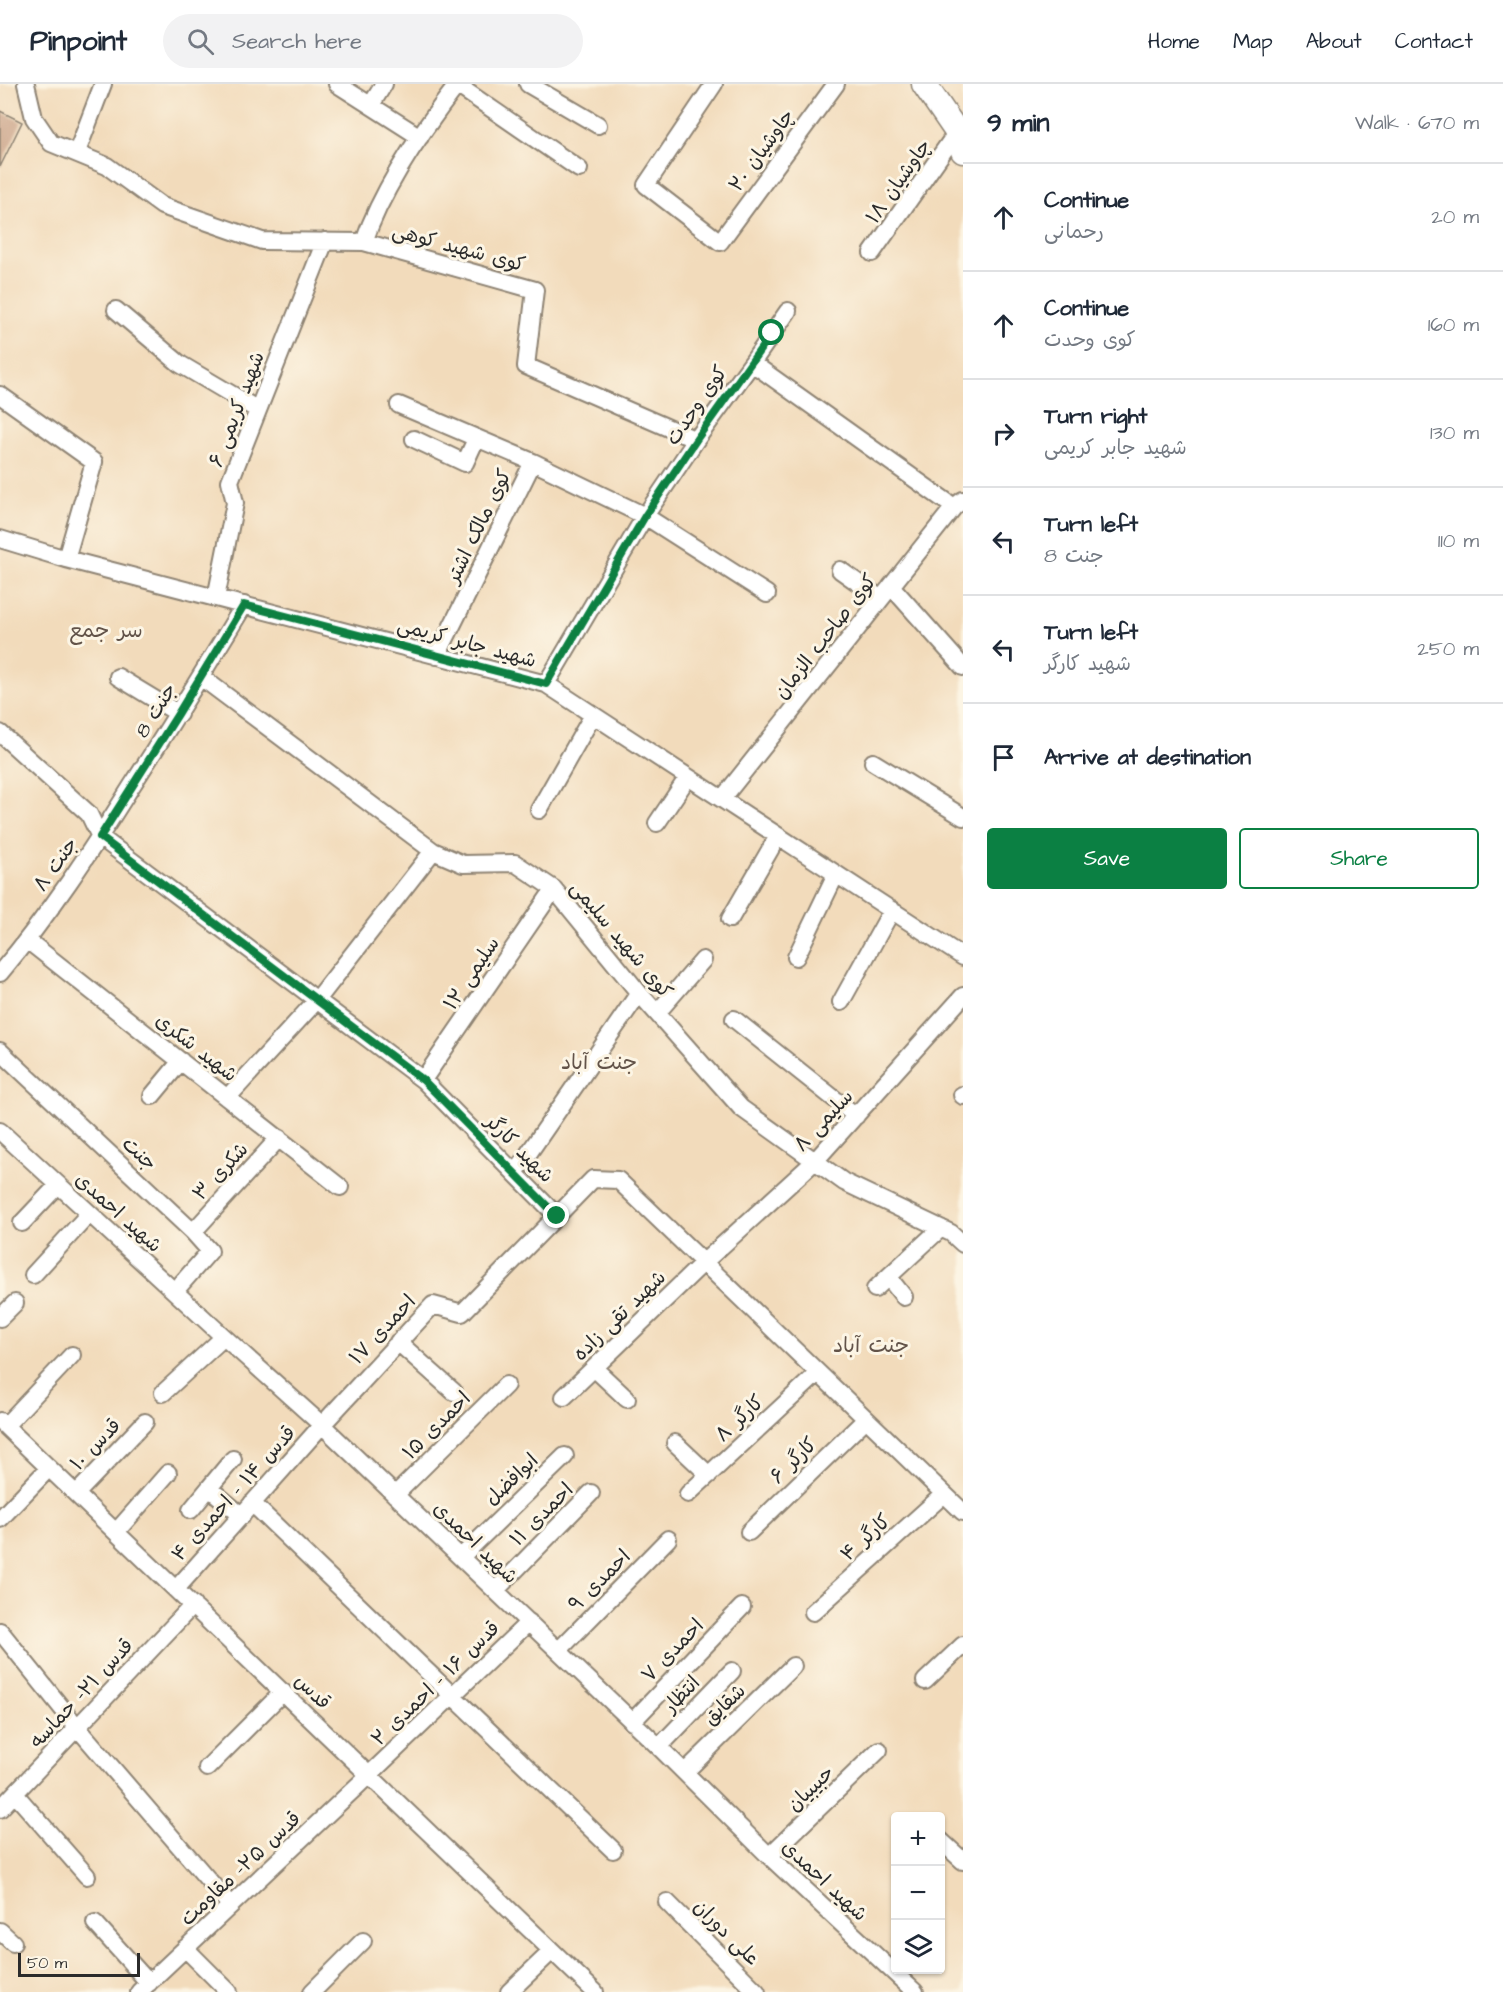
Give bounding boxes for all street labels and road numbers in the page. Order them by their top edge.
street label: چاوشیان ۲۰ [722,103,801,198]
street label: چاوشیان ۱۸ [859,134,938,229]
street label: کوی شهید کوهی [389,217,528,279]
street label: شهید کریمی ۶ [202,348,272,471]
street label: کوی وحدت [659,360,735,451]
street label: کوی مالک اشتر [438,465,519,590]
street label: کوی صاحب الزمان [768,568,884,705]
street label: شهید جابر کریمی [394,611,539,675]
street label: جنت 8 [128,678,184,743]
street label: جنت ۸ [27,832,85,897]
street label: کوی شهید سلیمی [564,875,679,1005]
street label: سلیمی ۱۲ [437,931,507,1016]
street label: شهید شکری [149,1007,243,1089]
street label: سلیمی ۸ [788,1083,860,1158]
street label: شهید کارگر [477,1107,560,1189]
street label: جنت [116,1130,163,1177]
street label: شکری ۳ [186,1136,255,1207]
street label: شهید احمدی [69,1166,168,1259]
street label: شهید تقی زاده [567,1264,673,1367]
street label: احمدی ۱۷ [343,1289,422,1371]
street label: احمدی ۱۵ [396,1385,477,1466]
street label: کارگر ۸ [709,1389,770,1449]
street label: قدس ۱۰ [64,1412,128,1477]
street label: قدس ۱۴ - احمدی ۴ [165,1420,302,1568]
street label: کارگر ۶ [764,1431,824,1490]
street label: ابوافضل [479,1447,545,1512]
street label: احمدی ۱۱ [504,1477,580,1553]
street label: شهید احمدی [427,1495,524,1590]
street label: کارگر ۴ [834,1508,897,1568]
street label: احمدی ۹ [562,1543,637,1618]
street label: احمدی ۷ [635,1612,710,1689]
street label: قدس ۱۶ - احمدی ۲ [365,1615,506,1753]
street label: قدس ۲۱- حماسه [23,1633,140,1755]
street label: قدس [288,1667,337,1716]
street label: انتظار [656,1670,707,1721]
street label: شقایق [697,1678,752,1732]
street label: حبیبیان [781,1759,841,1818]
street label: قدس ۲۵- مقاومت [174,1805,307,1932]
street label: شهید احمدی [775,1834,873,1928]
street label: علی دوران [687,1893,766,1972]

